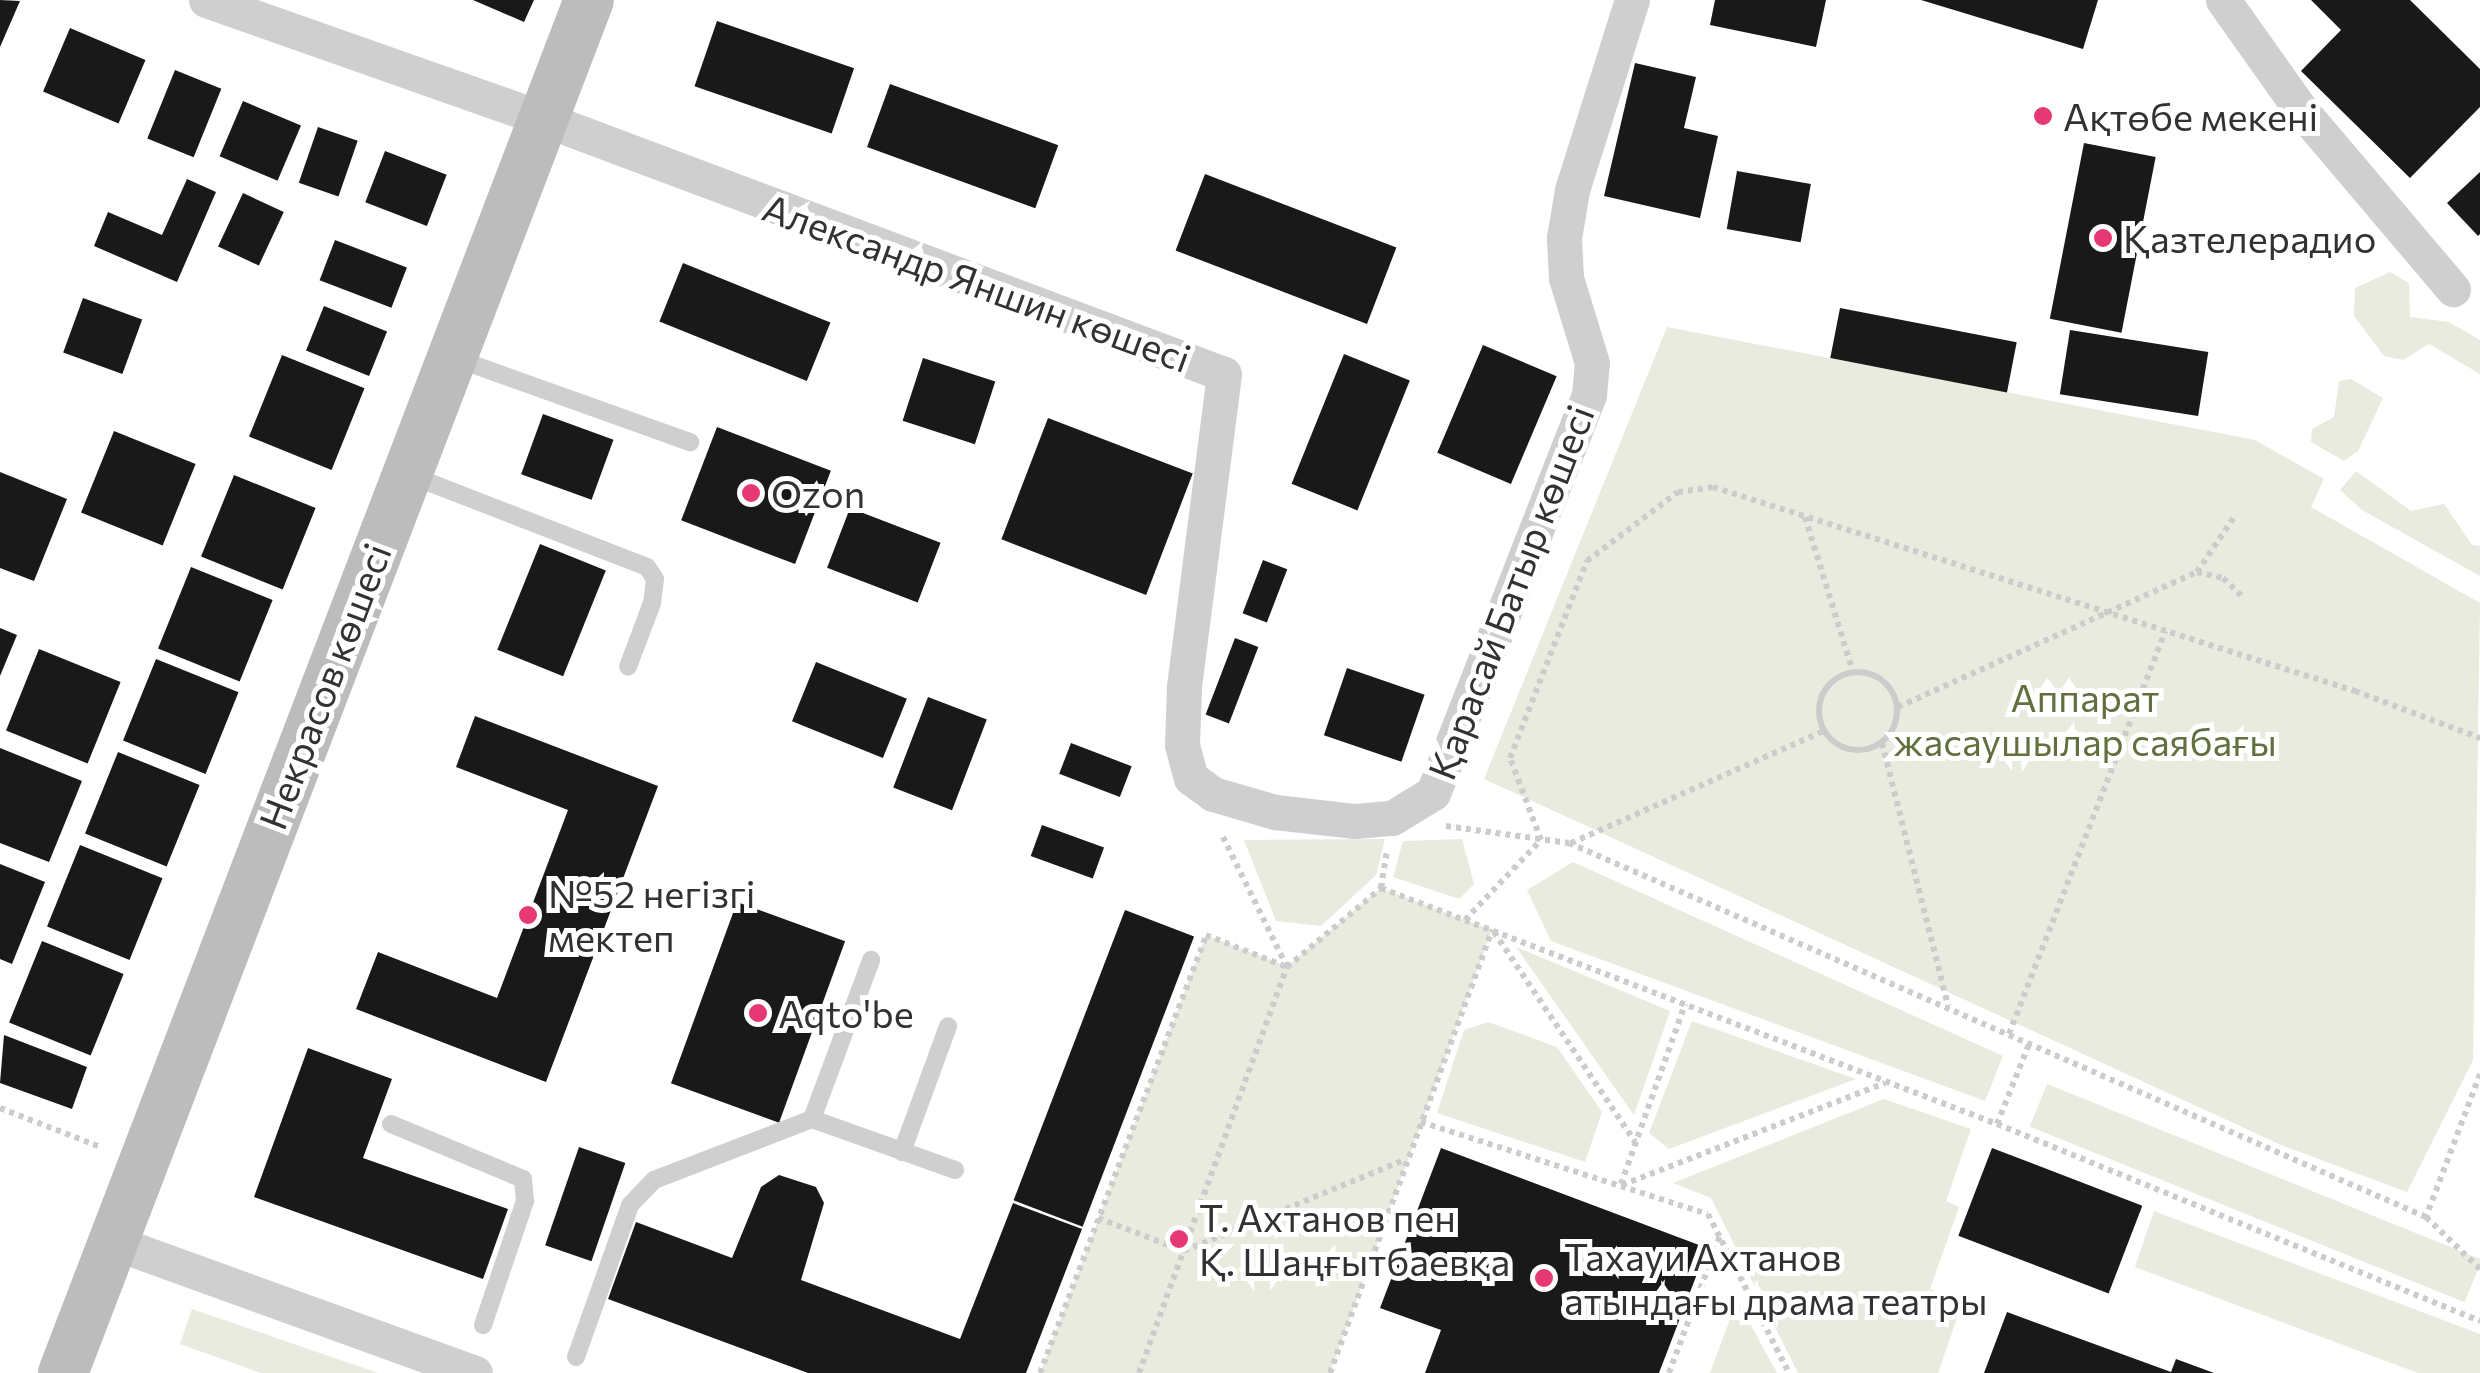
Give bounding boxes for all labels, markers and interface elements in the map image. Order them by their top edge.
place label: Ақтөбе мекені [2063,93,2318,139]
marker: Ақтөбе мекені [2032,105,2054,127]
street label: Александр Яншин көшесі [757,183,1197,381]
place label: Қазтелерадио [2123,215,2376,261]
marker: Қазтелерадио [2092,227,2114,249]
street label: Қарасай Батыр көшесі [1418,399,1602,785]
place label: Ozon [771,470,865,516]
marker: Ozon [740,482,762,504]
street label: Некрасов көшесі [249,537,399,835]
park label: Аппарат жасаушылар саябағы [1893,674,2277,764]
place label: №52 негізгі мектеп [548,870,756,959]
marker: №52 негізгі мектеп [517,904,539,926]
place label: Aqto'be [778,990,914,1036]
marker: Aqto'be [747,1002,769,1024]
place label: Т. Ахтанов пен Қ. Шаңғытбаевқа [1199,1194,1510,1284]
marker: Т. Ахтанов пен Қ. Шаңғытбаевқа [1168,1228,1190,1250]
place label: Тахауи Ахтанов атындағы драма театры [1564,1233,1988,1322]
marker: Тахауи Ахтанов атындағы драма театры [1533,1267,1555,1289]

